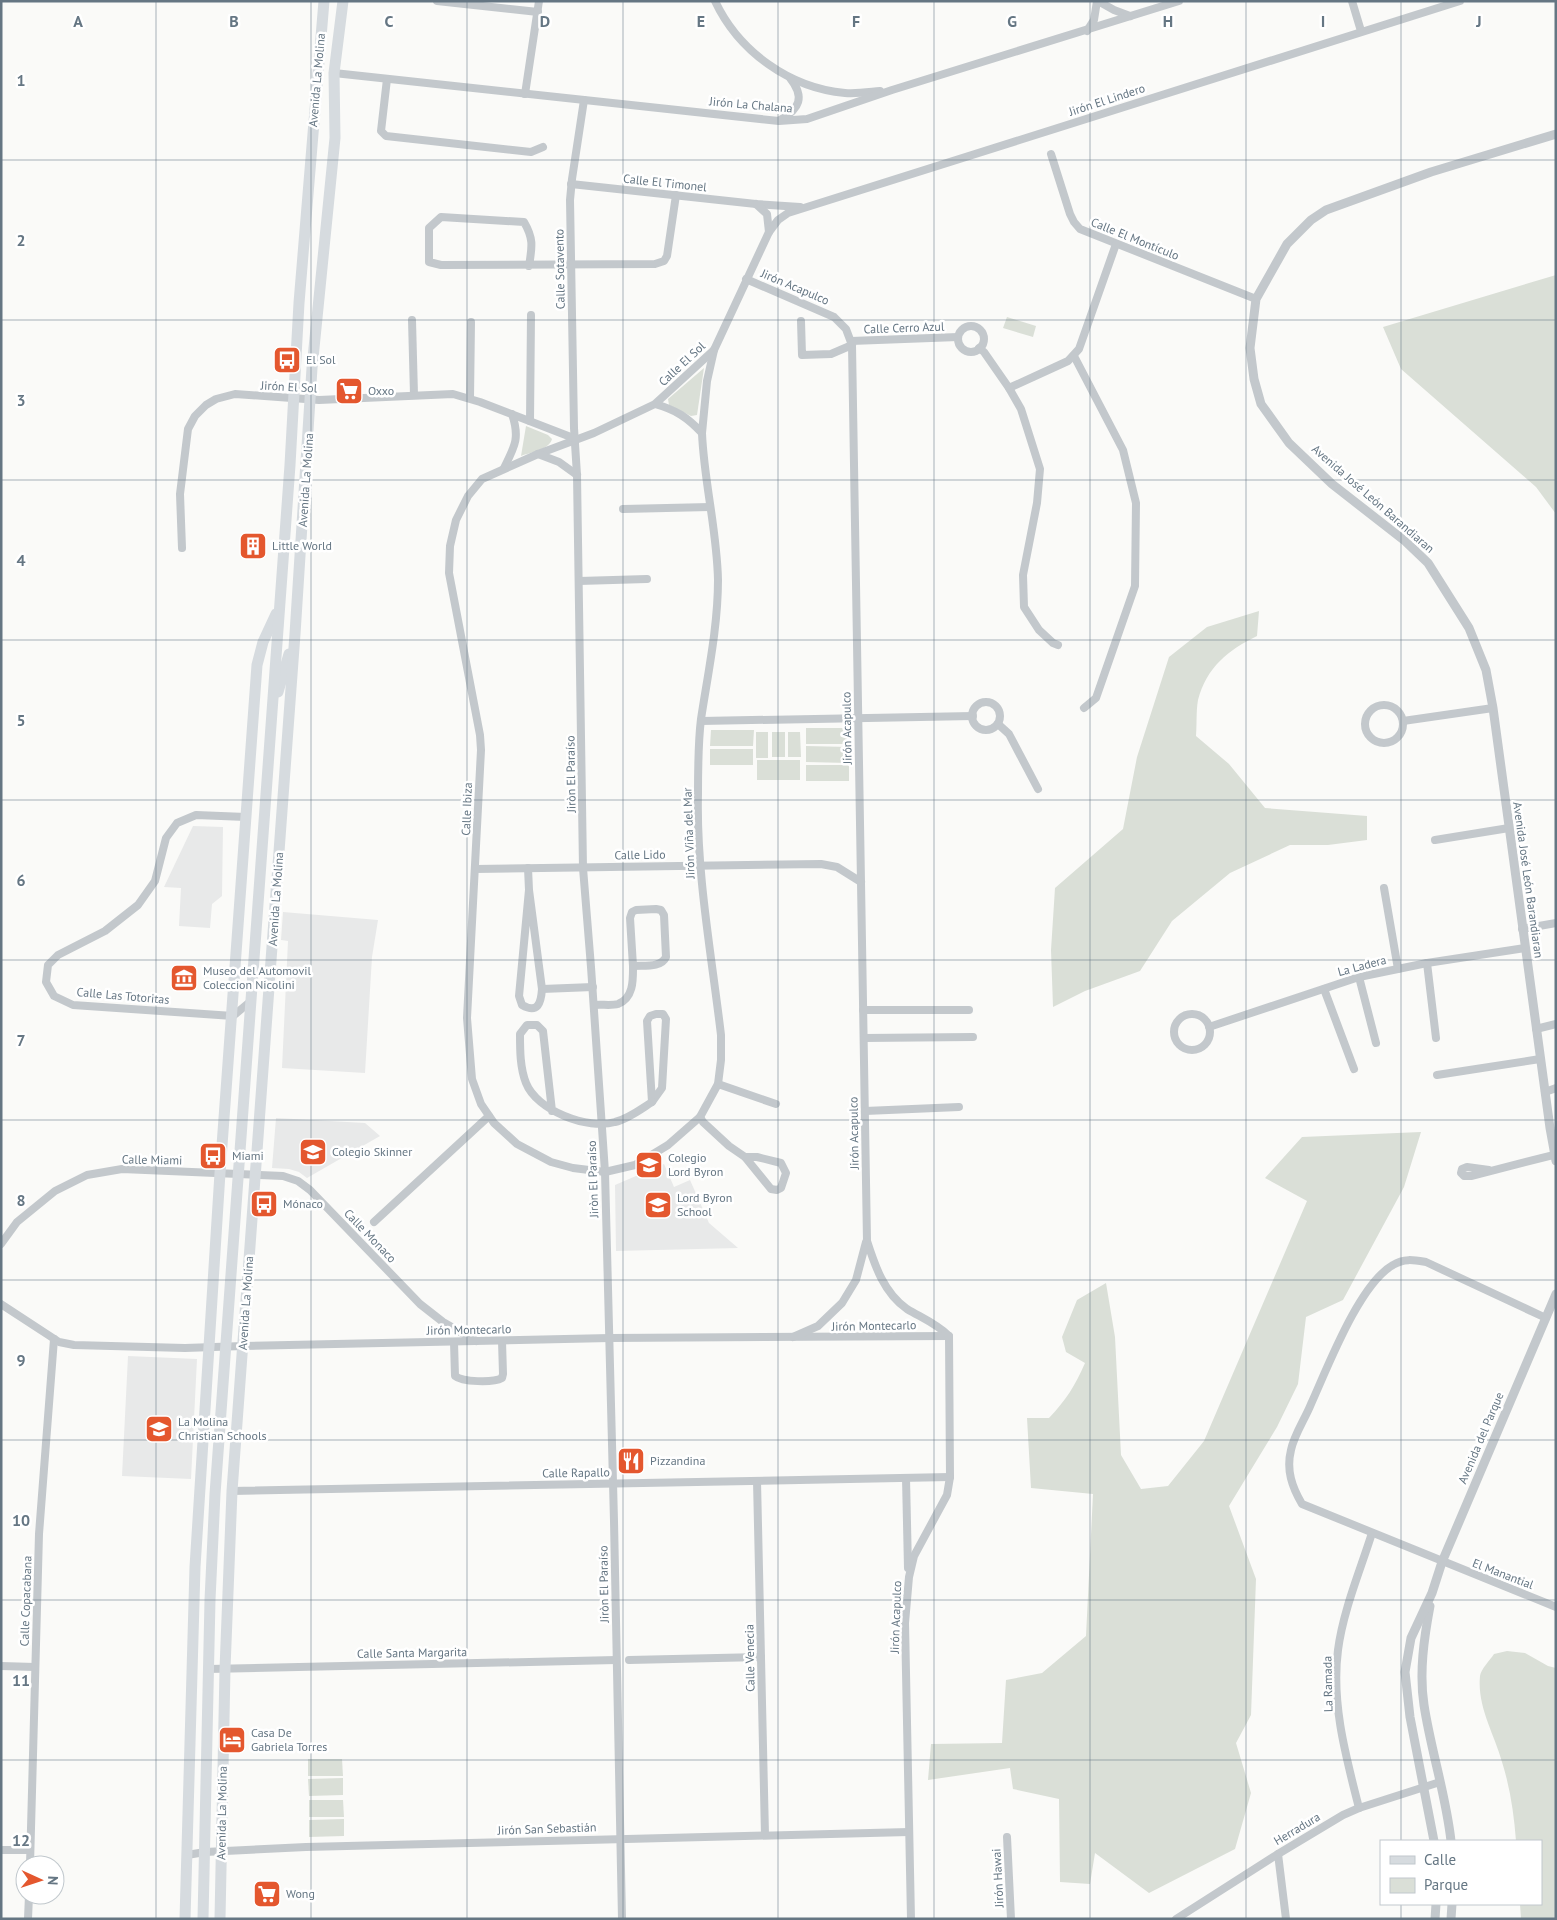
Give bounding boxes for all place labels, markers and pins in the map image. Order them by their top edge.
bus stop icon: El Sol [272,345,302,375]
place label: El Sol [306,352,336,367]
supermarket icon: Oxxo [334,376,364,406]
place label: Oxxo [368,383,394,398]
building icon: Little World [238,531,268,561]
place label: Little World [272,538,332,553]
museum icon: Museo del Automovil Coleccion Nicolini [169,963,199,993]
place label: Museo del Automovil Coleccion Nicolini [203,963,311,992]
school or university icon: Colegio Skinner [298,1137,328,1167]
bus stop icon: Miami [198,1141,228,1171]
place label: Colegio Skinner [332,1144,412,1159]
place label: Miami [232,1148,264,1163]
school or university icon: Colegio Lord Byron [634,1150,664,1180]
place label: Colegio Lord Byron [668,1150,723,1179]
bus stop icon: Mónaco [249,1189,279,1219]
school or university icon: Lord Byron School [643,1190,673,1220]
place label: Lord Byron School [677,1190,732,1219]
place label: Mónaco [283,1196,323,1211]
school or university icon: La Molina Christian Schools [144,1414,174,1444]
place label: La Molina Christian Schools [178,1414,267,1443]
restaurant icon: Pizzandina [616,1446,646,1476]
place label: Pizzandina [650,1453,705,1468]
hotel icon: Casa De Gabriela Torres [217,1725,247,1755]
place label: Casa De Gabriela Torres [251,1725,327,1754]
supermarket icon: Wong [252,1879,282,1909]
place label: Wong [286,1886,315,1901]

